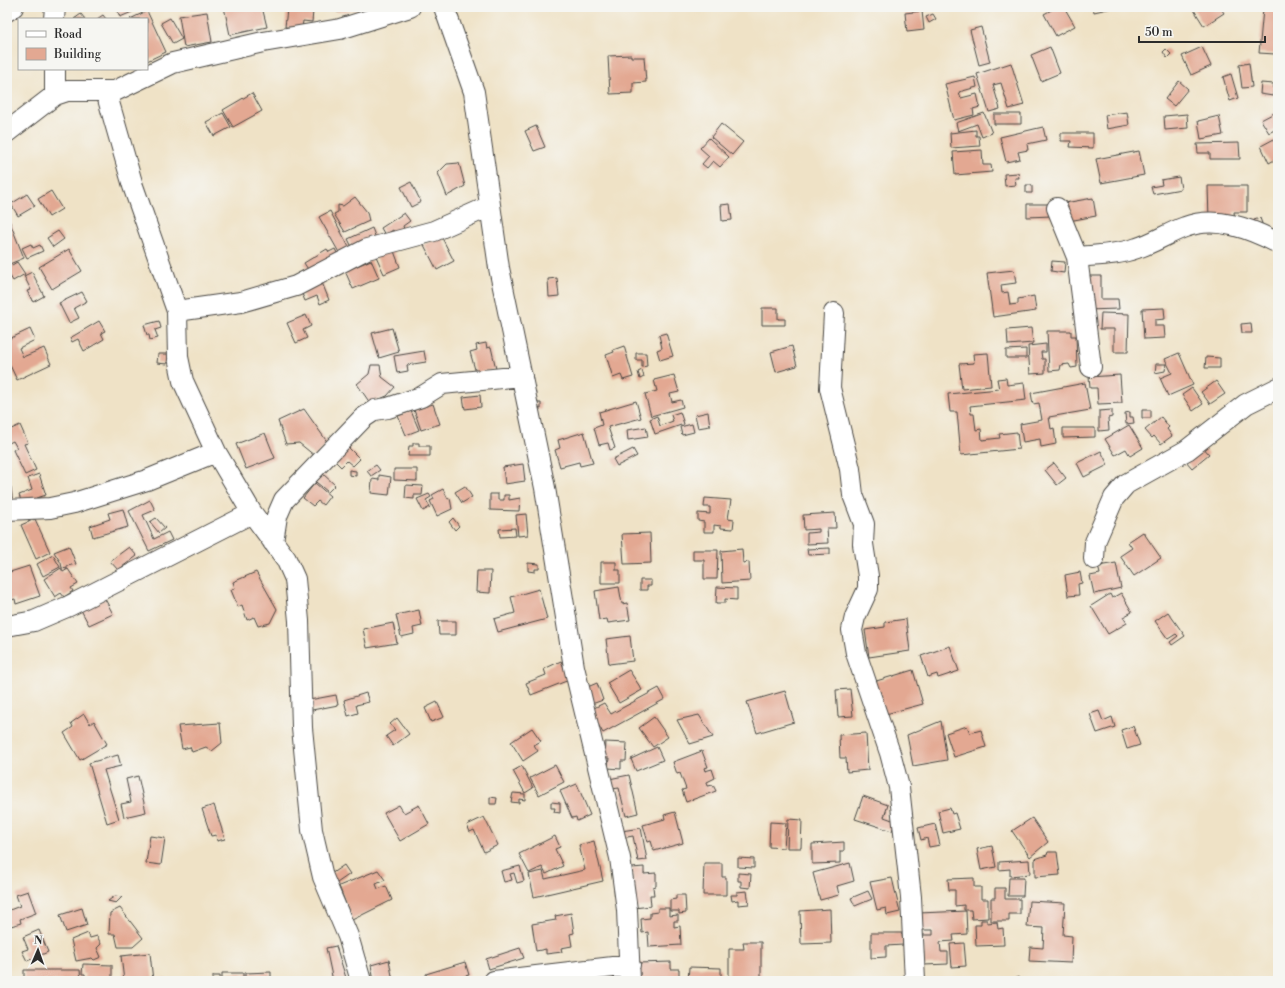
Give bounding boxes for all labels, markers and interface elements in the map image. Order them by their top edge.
legend [18,18,148,70]
scale bar [1139,18,1265,44]
text: 50 m [1145,25,1173,40]
text: Road [54,27,82,42]
text: Building [53,47,102,62]
north arrow [18,930,58,970]
text: N [34,934,43,948]

